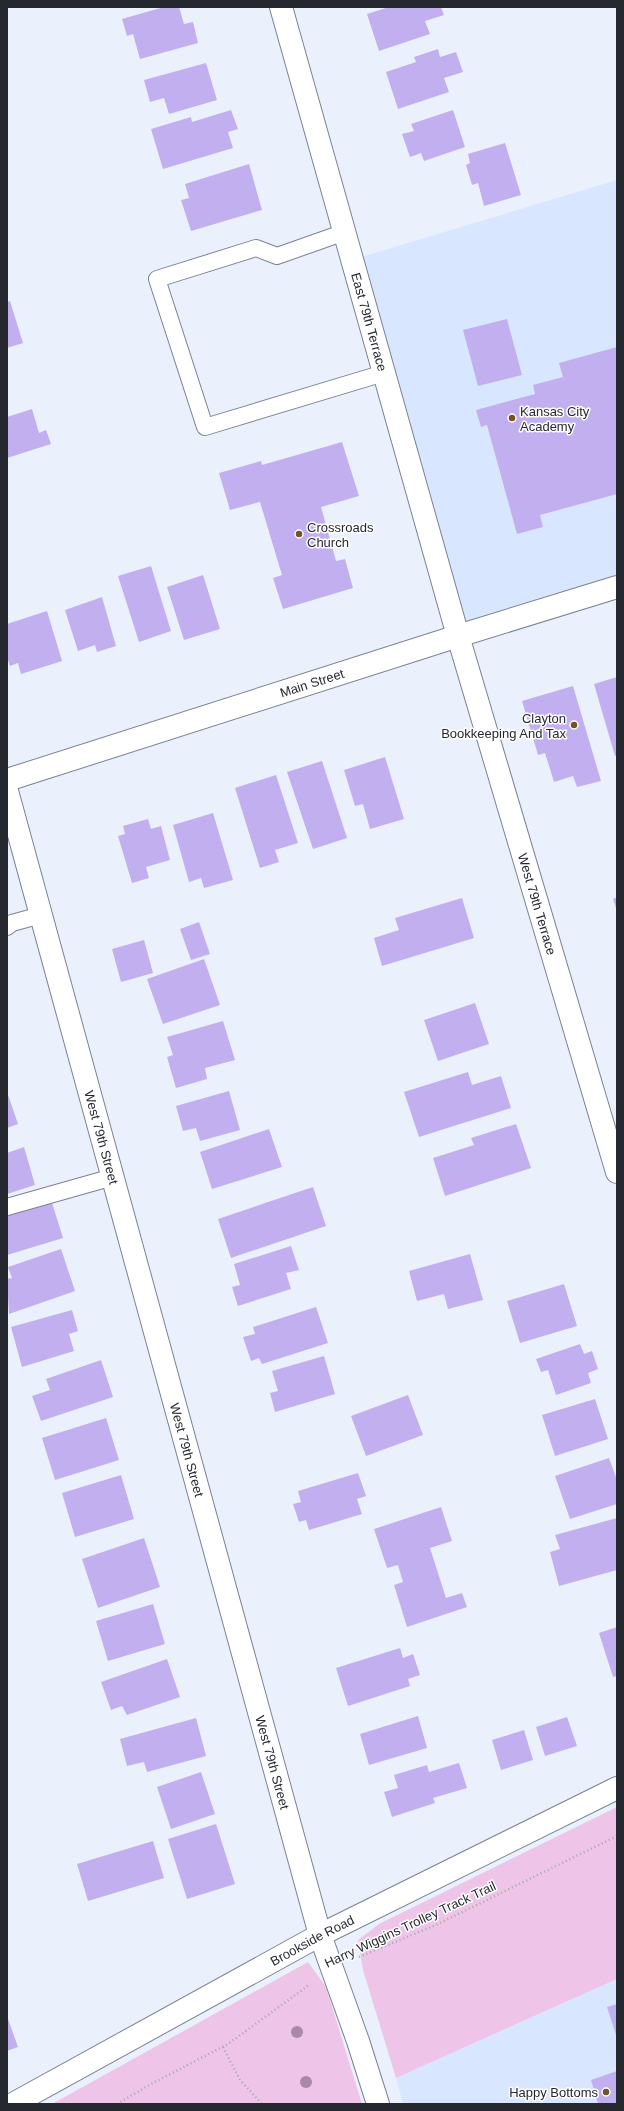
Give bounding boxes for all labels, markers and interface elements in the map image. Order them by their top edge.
street label: East 79th Terrace [348,271,390,373]
place label: Kansas City Academy [520,404,590,434]
marker: Kansas City Academy [507,413,517,423]
place label: Crossroads Church [307,520,374,550]
marker: Crossroads Church [294,529,304,539]
street label: Main Street [278,666,346,700]
place label: Clayton Bookkeeping And Tax [441,711,566,741]
marker: Clayton Bookkeeping And Tax [569,720,579,730]
street label: West 79th Terrace [515,852,559,957]
street label: West 79th Street [81,1089,121,1186]
street label: West 79th Street [167,1401,207,1499]
street label: West 79th Street [252,1714,292,1811]
street label: Harry Wiggins Trolley Track Trail [322,1878,498,1971]
street label: Brookside Road [268,1912,357,1969]
place label: Happy Bottoms [509,2085,598,2100]
marker: Happy Bottoms [601,2087,611,2097]

